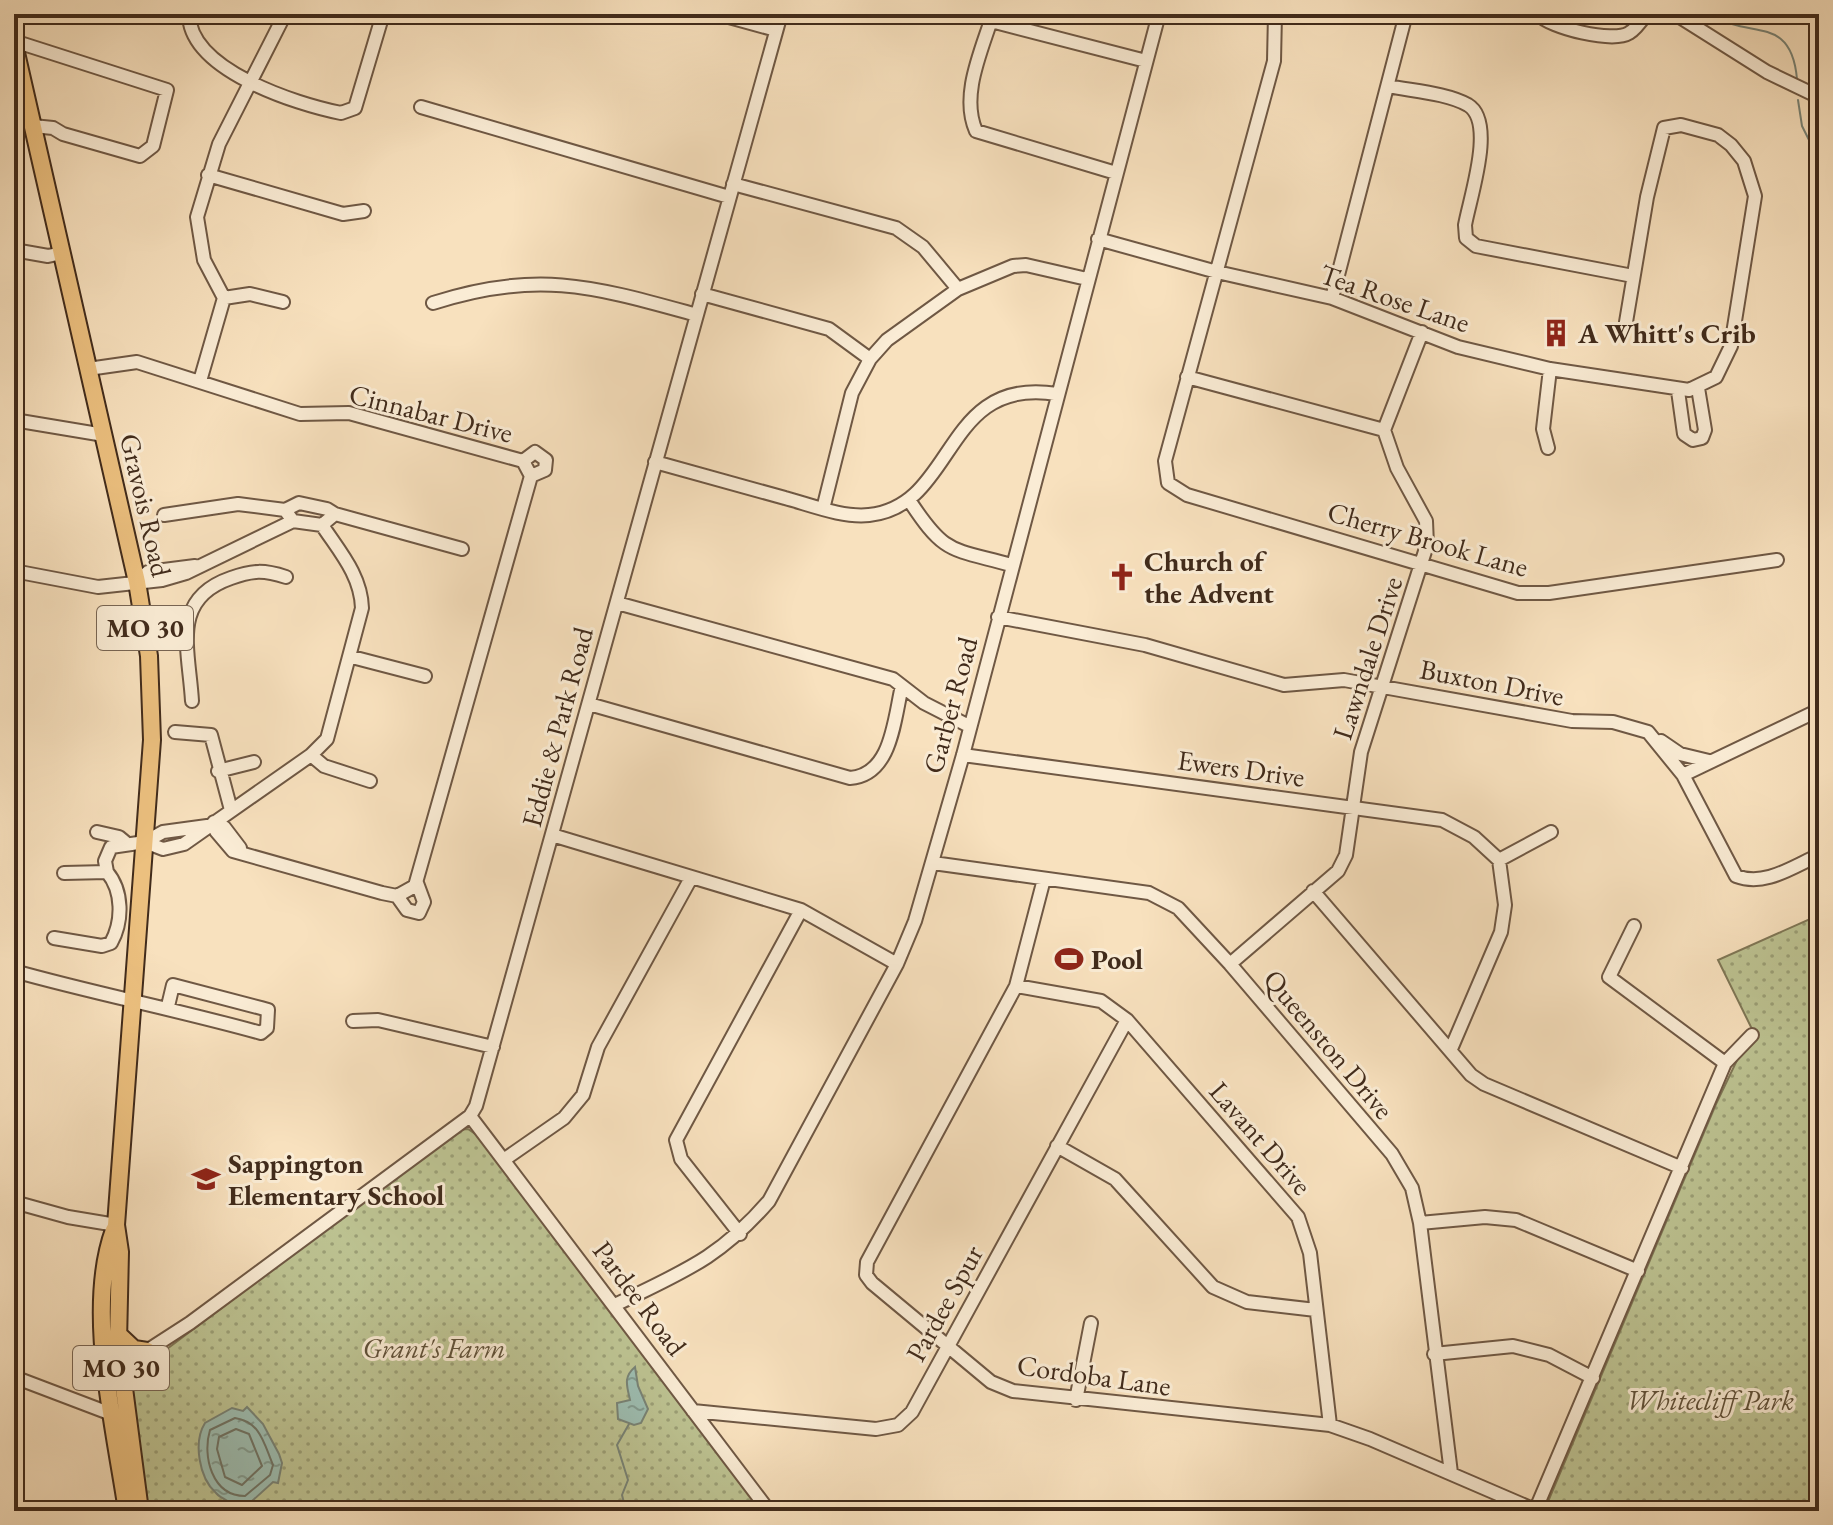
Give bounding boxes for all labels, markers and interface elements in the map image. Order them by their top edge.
street label: Tea Rose Lane [1315,256,1475,340]
place label: A Whitt's Crib [1577,315,1756,351]
building icon: A Whitt's Crib [1541,318,1571,348]
street label: Cinnabar Drive [345,375,517,451]
street label: Gravois Road [112,430,180,581]
street label: Cherry Brook Lane [1324,493,1532,585]
place label: Church of the Advent [1144,543,1274,611]
church icon: Church of the Advent [1107,562,1137,592]
street label: Lawndale Drive [1324,572,1410,744]
road number: MO 30 [97,606,193,650]
street label: Eddie & Park Road [513,622,601,831]
street label: Garber Road [915,632,986,777]
street label: Buxton Drive [1417,650,1567,714]
street label: Ewers Drive [1175,741,1307,795]
place label: Pool [1091,941,1143,977]
sports icon: Pool [1054,944,1084,974]
street label: Queenston Drive [1256,962,1402,1126]
street label: Lavant Drive [1202,1074,1320,1202]
place label: Sappington Elementary School [228,1145,444,1213]
school or university icon: Sappington Elementary School [191,1164,221,1194]
street label: Pardee Road [585,1233,695,1363]
street label: Pardee Spur [897,1238,991,1368]
park label: Grant's Farm [363,1330,505,1366]
road number: MO 30 [73,1346,169,1390]
street label: Cordoba Lane [1015,1346,1173,1404]
park label: Whitecliff Park [1626,1382,1794,1418]

